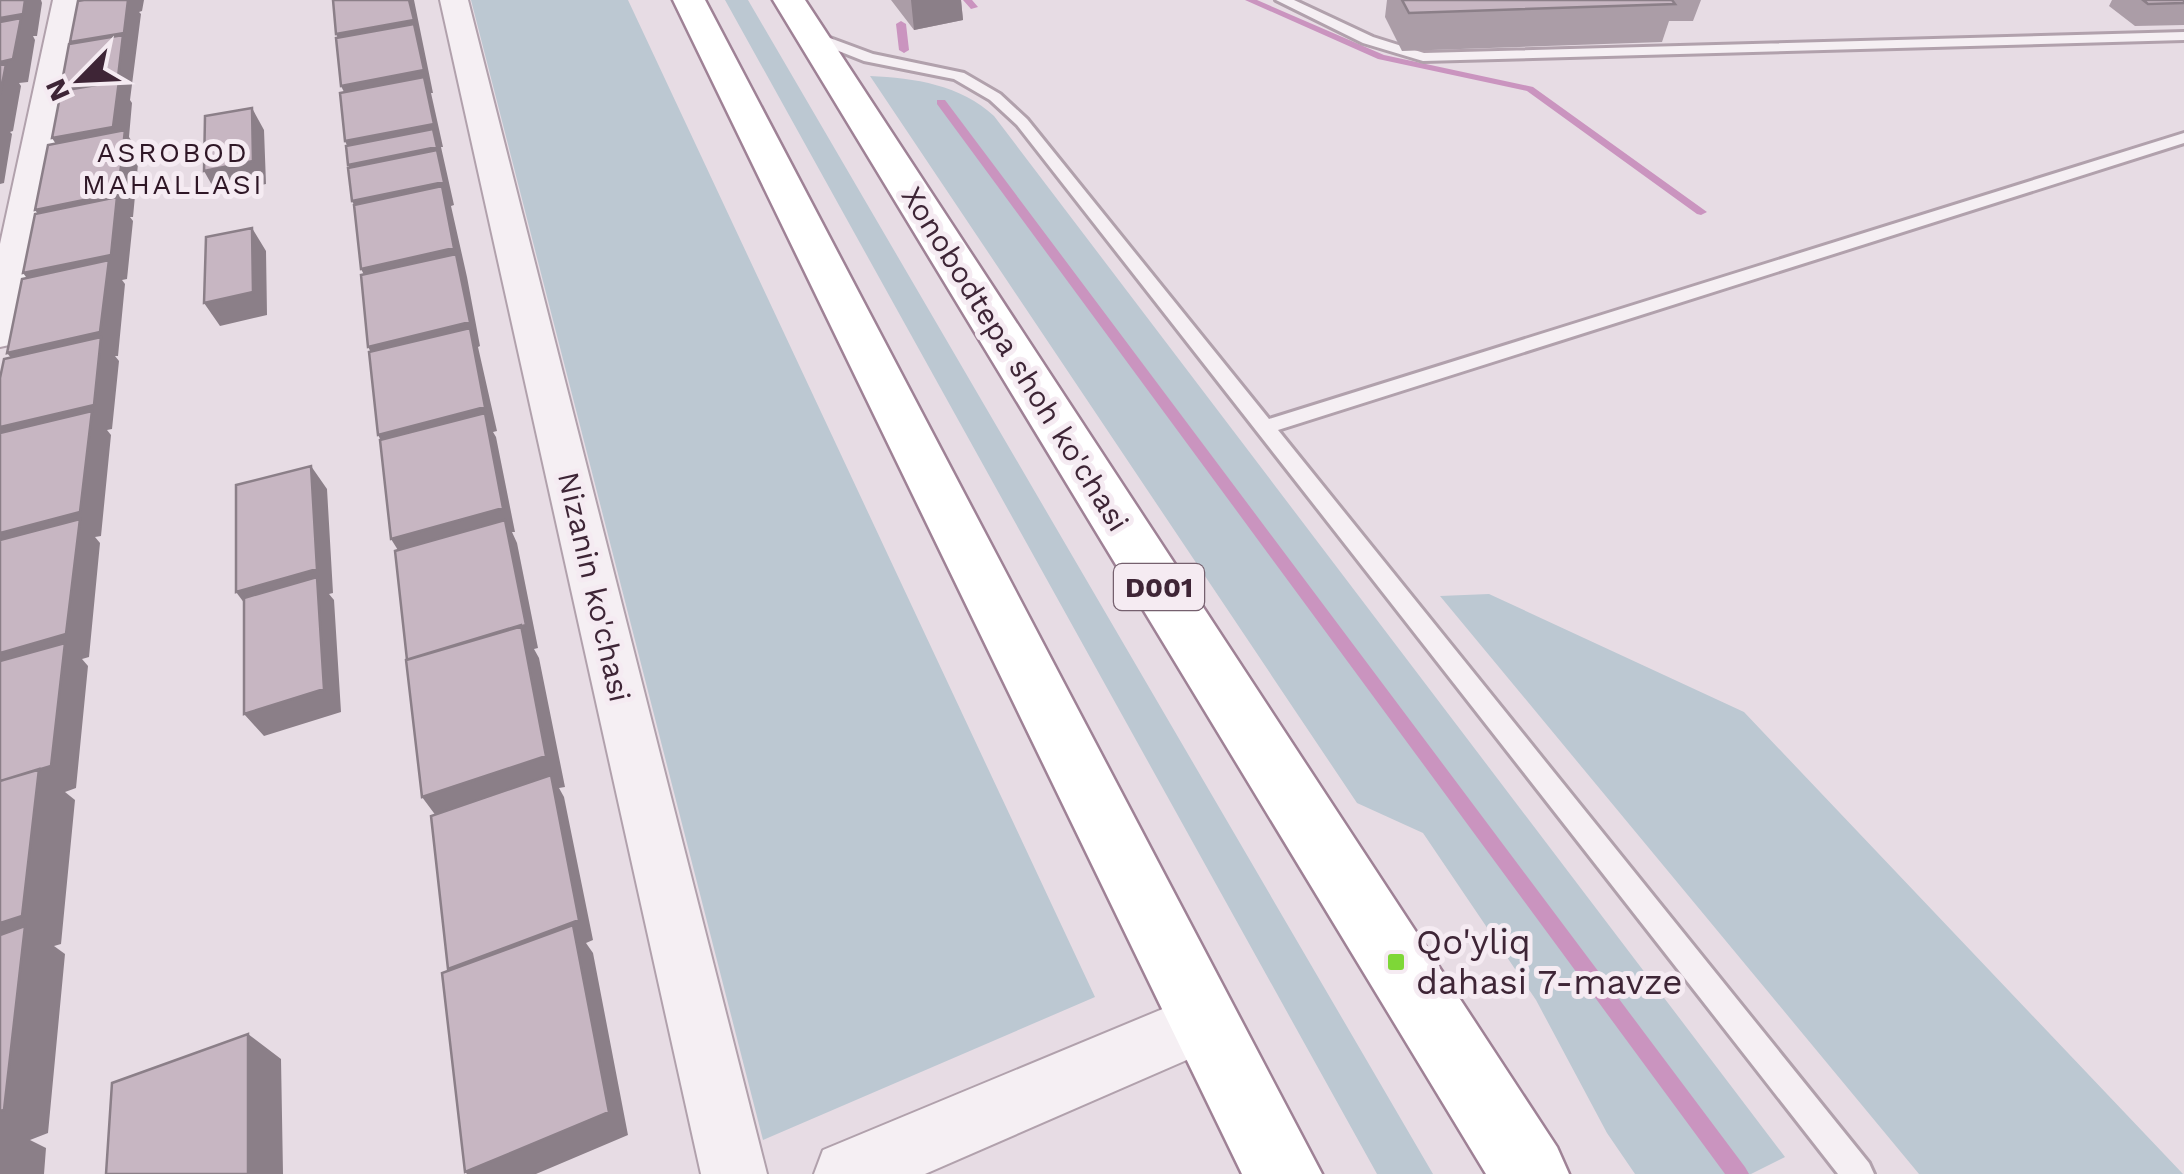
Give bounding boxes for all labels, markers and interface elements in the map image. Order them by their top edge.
north arrow [30,30,130,130]
text: N [38,74,77,106]
district label: ASROBOD MAHALLASI [82,136,264,201]
street label: Xonobodtepa shoh ko'chasi [895,180,1136,538]
street label: Nizanin ko'chasi [551,469,638,705]
road number: D001 [1114,564,1204,610]
place label: Qo'yliq dahasi 7-mavze [1416,921,1683,1003]
marker: Qo'yliq dahasi 7-mavze [1385,951,1407,973]

